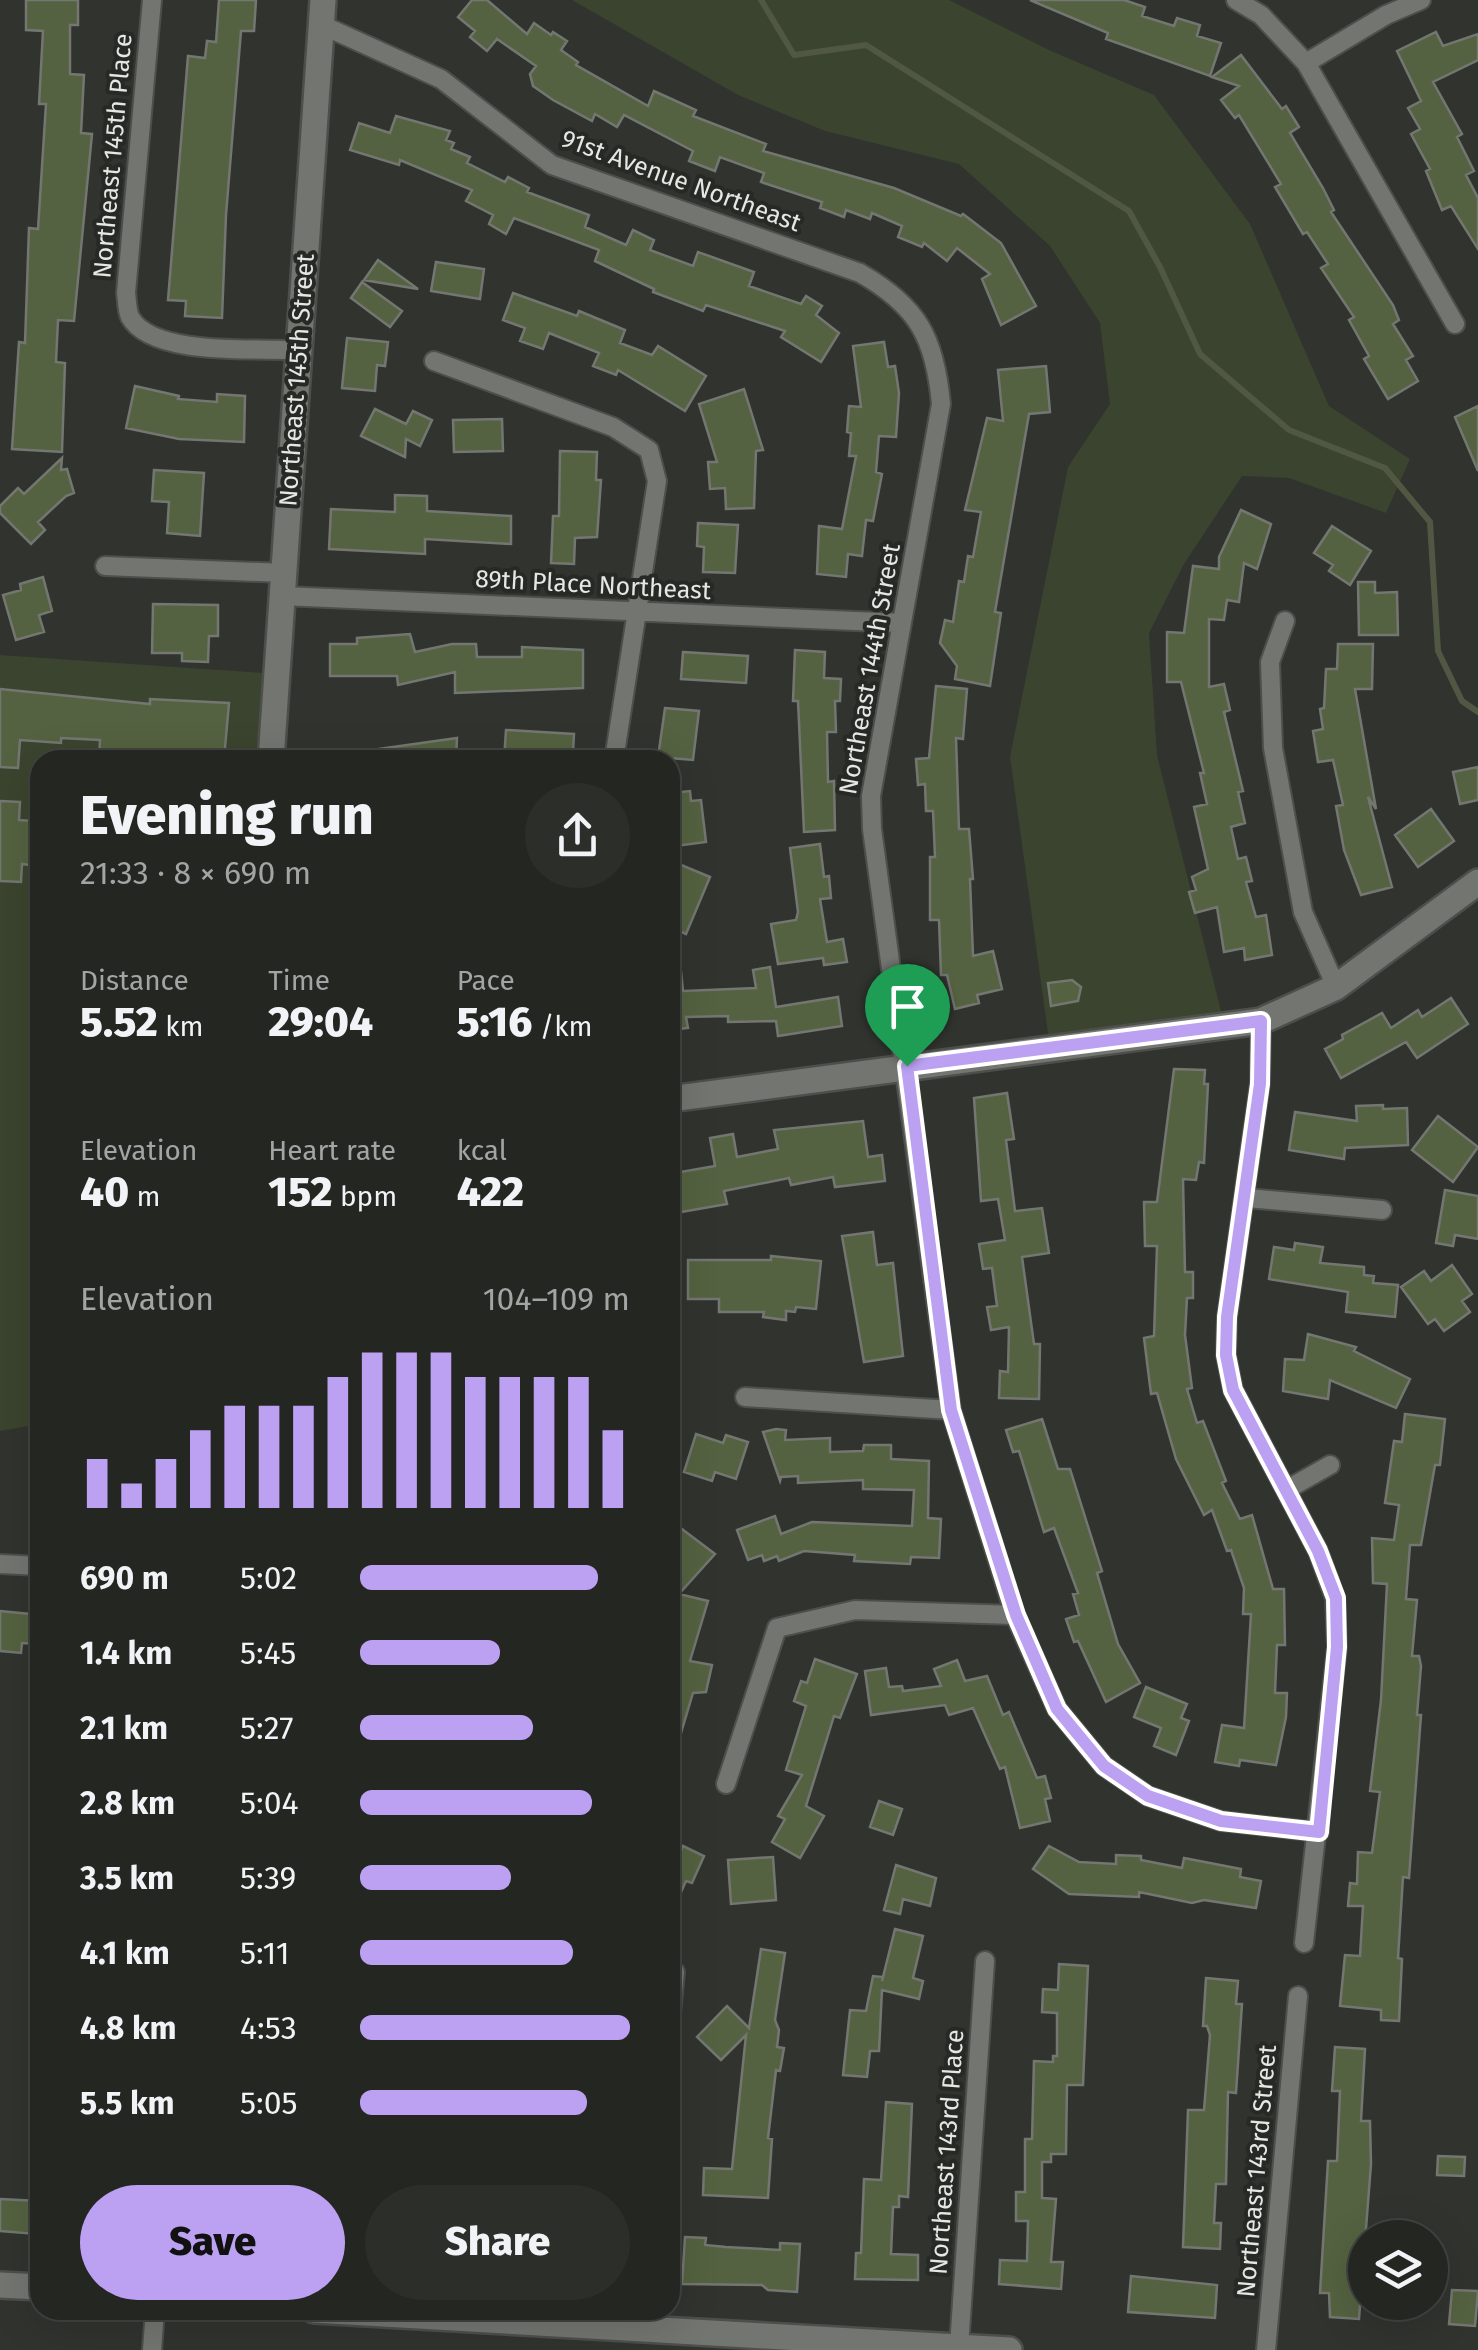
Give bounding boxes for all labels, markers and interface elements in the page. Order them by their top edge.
street label: Northeast 145th Place [87,32,139,280]
street label: 91st Avenue Northeast [557,124,806,239]
street label: Northeast 145th Street [273,252,321,507]
street label: Northeast 144th Street [833,540,907,797]
street label: 89th Place Northeast [474,564,713,606]
text: Evening run [80,783,374,849]
button: share [525,783,630,888]
text: 21:33 · 8 × 690 m [80,854,311,892]
text: Distance [80,964,189,997]
text: Time [268,964,330,997]
text: Pace [457,964,515,997]
pin [865,964,950,1067]
icon: arrive [880,979,935,1034]
text: 5.52 [80,997,158,1047]
text: 29:04 [268,997,373,1047]
text: 5:16 [457,997,532,1047]
text: km [158,1010,204,1043]
text: /km [532,1010,593,1043]
text: Elevation [80,1134,197,1167]
text: Heart rate [268,1134,396,1167]
text: kcal [457,1134,507,1167]
text: 40 [80,1167,129,1217]
text: 152 [268,1167,333,1217]
text: 422 [457,1167,524,1217]
text: m [129,1180,161,1213]
text: bpm [333,1180,397,1213]
text: Elevation [80,1280,214,1318]
text: 104–109 m [483,1280,630,1318]
text: 690 m [80,1559,169,1597]
text: 5:02 [240,1559,297,1597]
text: 1.4 km [80,1634,172,1672]
text: 5:45 [240,1634,296,1672]
text: 2.1 km [80,1709,168,1747]
text: 5:27 [240,1709,293,1747]
text: 2.8 km [80,1784,175,1822]
text: 5:04 [240,1784,299,1822]
text: 3.5 km [80,1859,174,1897]
text: 5:39 [240,1859,296,1897]
text: 4.1 km [80,1934,170,1972]
text: 5:11 [240,1934,290,1972]
text: 4.8 km [80,2009,177,2047]
text: 4:53 [240,2009,297,2047]
street label: Northeast 143rd Place [923,2028,971,2276]
street label: Northeast 143rd Street [1231,2042,1283,2299]
text: 5.5 km [80,2084,175,2122]
text: 5:05 [240,2084,298,2122]
button: Save [80,2185,345,2300]
button: Share [365,2185,630,2300]
map controls [1348,2220,1448,2320]
button: layers [1348,2220,1448,2320]

